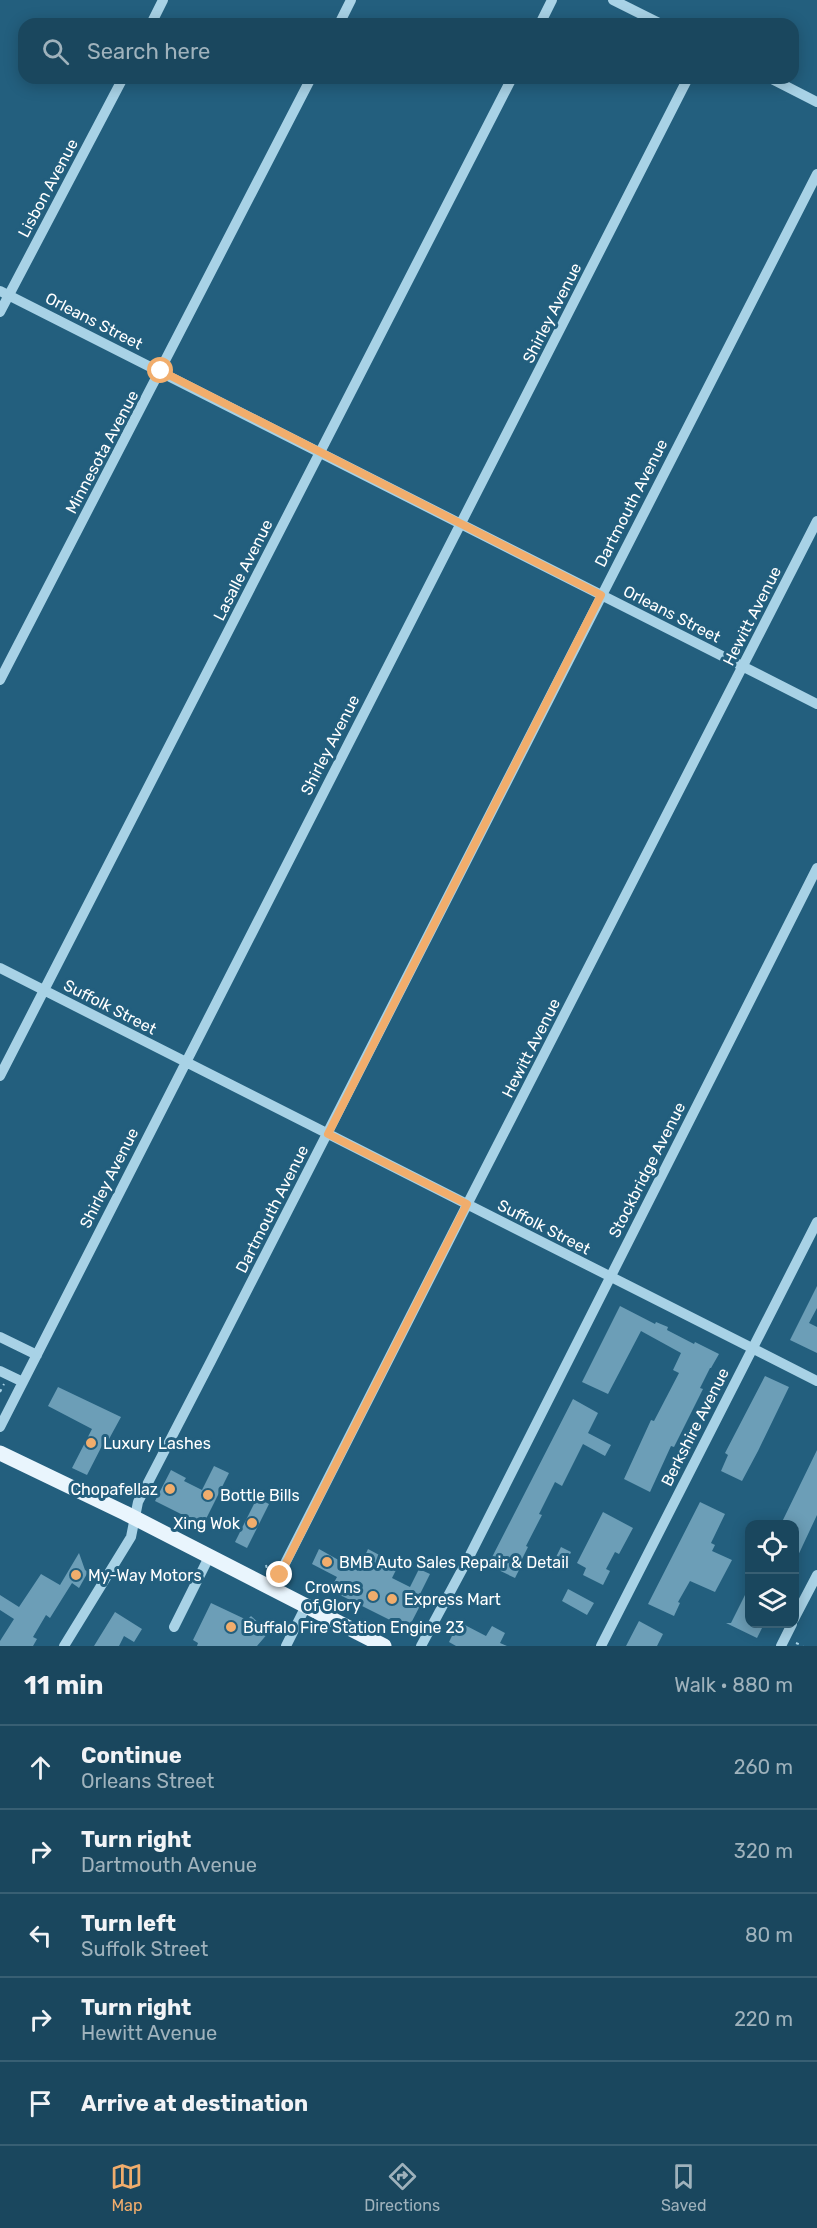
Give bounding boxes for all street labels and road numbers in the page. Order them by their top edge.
street label: Lisbon Avenue [14,135,82,241]
street label: Shirley Avenue [519,260,585,366]
street label: Orleans Street [42,288,146,354]
street label: Minnesota Avenue [61,387,143,517]
street label: Dartmouth Avenue [591,436,671,570]
street label: Lasalle Avenue [209,516,277,624]
street label: Hewitt Avenue [719,563,785,669]
street label: Orleans Street [620,581,724,647]
street label: Shirley Avenue [297,692,363,798]
street label: Suffolk Street [60,975,160,1039]
street label: Hewitt Avenue [498,995,564,1101]
street label: Stockbridge Avenue [605,1099,689,1241]
street label: Shirley Avenue [76,1125,142,1231]
street label: Dartmouth Avenue [232,1142,312,1276]
street label: Suffolk Street [494,1195,594,1259]
street label: Berkshire Avenue [657,1365,733,1489]

